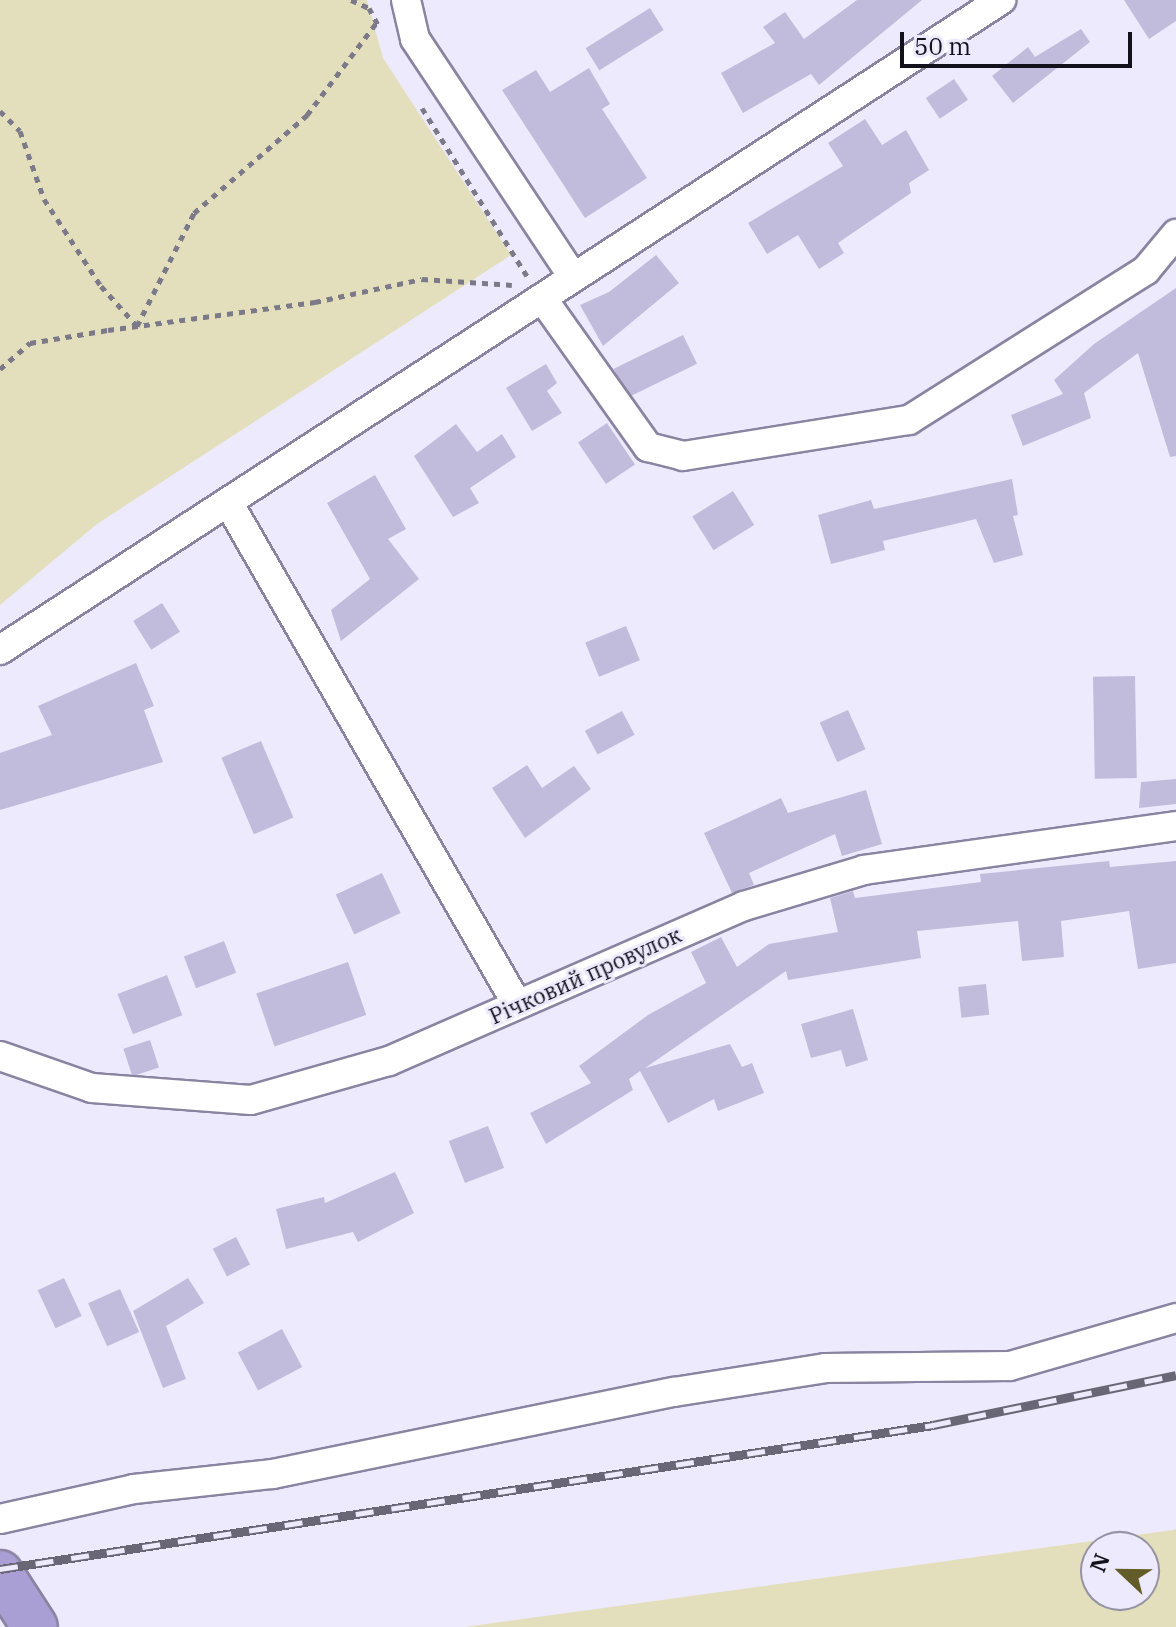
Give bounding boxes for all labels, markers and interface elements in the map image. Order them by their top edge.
scale bar [904,16,1136,66]
text: 50 m [914,30,971,62]
street label: Річковий провулок [485,921,685,1029]
north arrow [1080,1531,1160,1611]
text: N [1082,1549,1116,1576]

